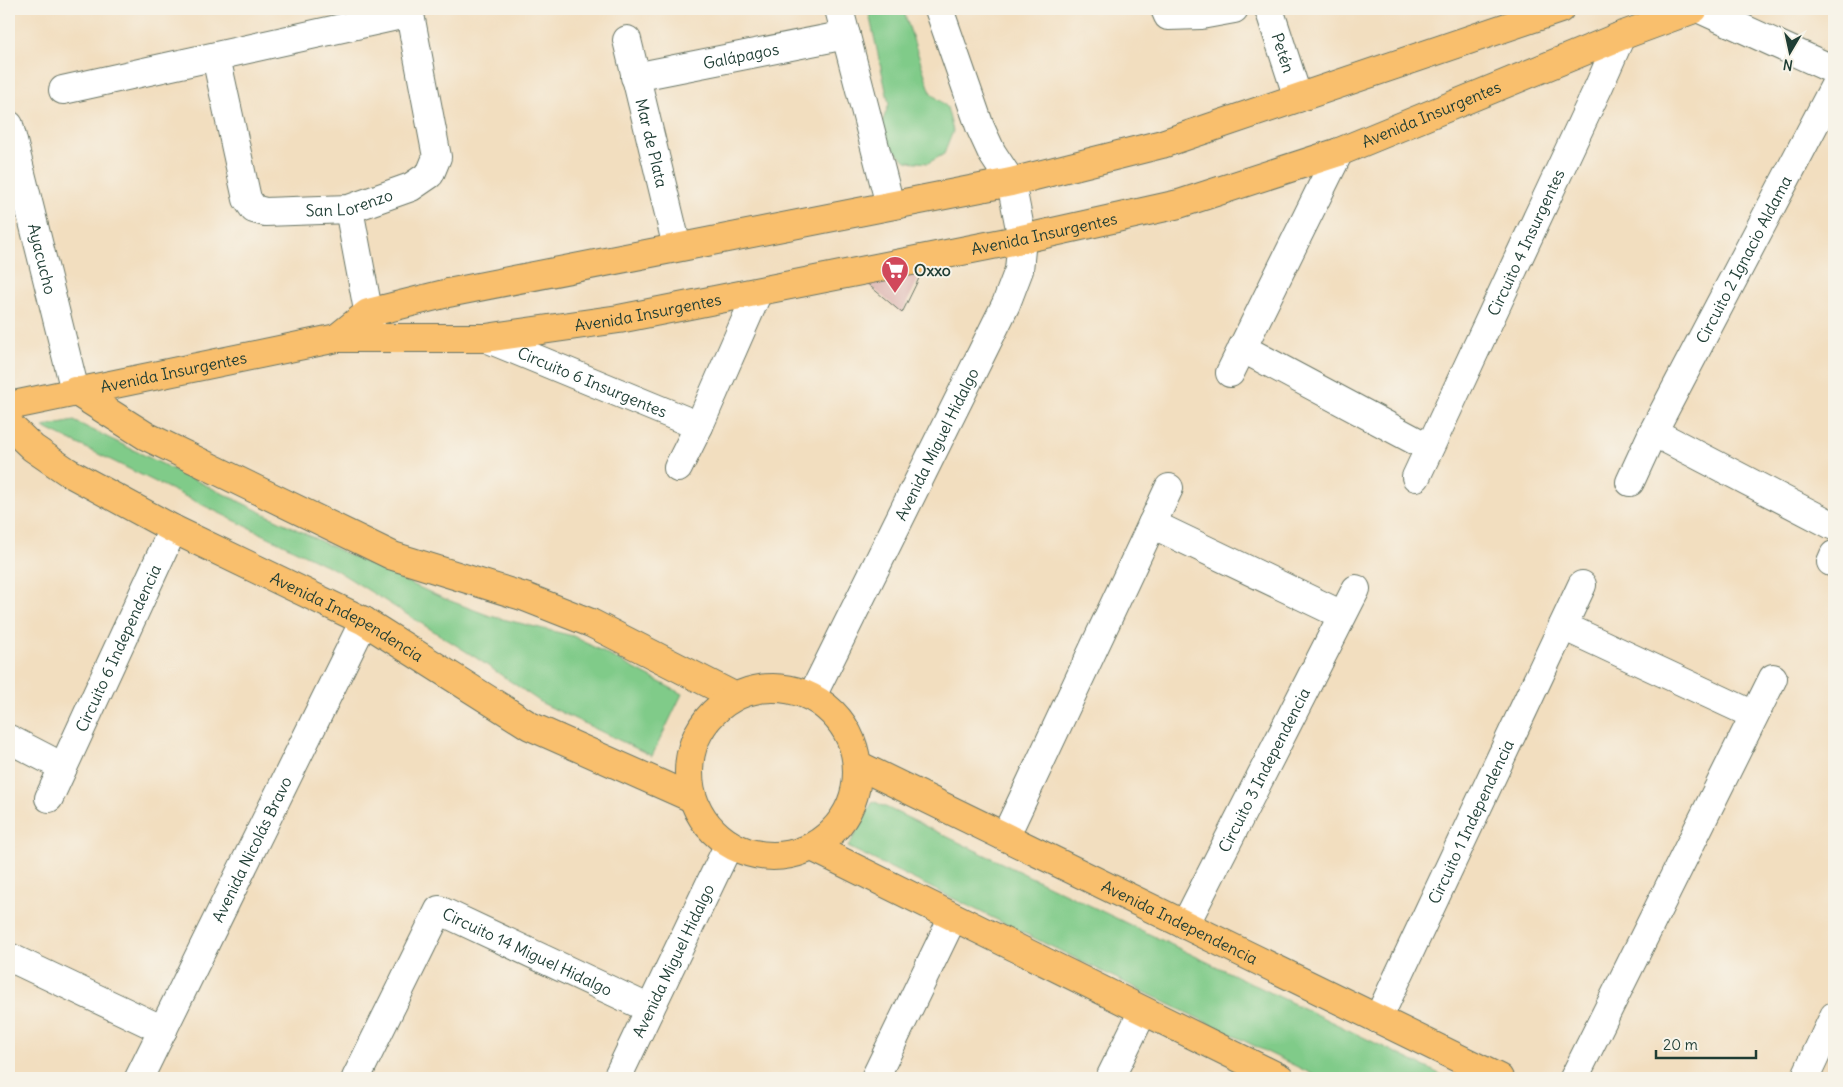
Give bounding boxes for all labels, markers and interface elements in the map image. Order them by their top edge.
north arrow [1766,28,1816,78]
street label: Petén [1267,30,1299,75]
street label: Galápagos [701,39,781,73]
text: N [1782,55,1794,74]
street label: Avenida Insurgentes [1359,77,1504,152]
street label: Mar de Plata [631,96,672,190]
street label: Circuito 4 Insurgentes [1483,166,1569,319]
street label: Circuito 2 Ignacio Aldama [1691,172,1796,347]
street label: San Lorenzo [305,184,395,221]
street label: Avenida Insurgentes [969,208,1119,259]
street label: Ayacucho [24,221,61,296]
supermarket icon: Oxxo [880,255,910,294]
place label: Oxxo [914,260,951,280]
street label: Avenida Insurgentes [573,289,723,335]
street label: Circuito 6 Insurgentes [515,342,670,422]
street label: Avenida Insurgentes [99,347,248,397]
street label: Avenida Miguel Hidalgo [890,365,983,524]
street label: Circuito 6 Independencia [71,561,165,735]
street label: Avenida Independencia [267,567,427,666]
street label: Circuito 3 Independencia [1214,684,1314,856]
street label: Circuito 1 Independencia [1424,736,1518,907]
street label: Avenida Nicolás Bravo [207,773,296,925]
street label: Avenida Independencia [1098,876,1261,969]
street label: Avenida Miguel Hidalgo [628,881,718,1041]
street label: Circuito 14 Miguel Hidalgo [439,903,615,1000]
scale bar [1656,1027,1756,1059]
text: 20 m [1663,1035,1698,1054]

